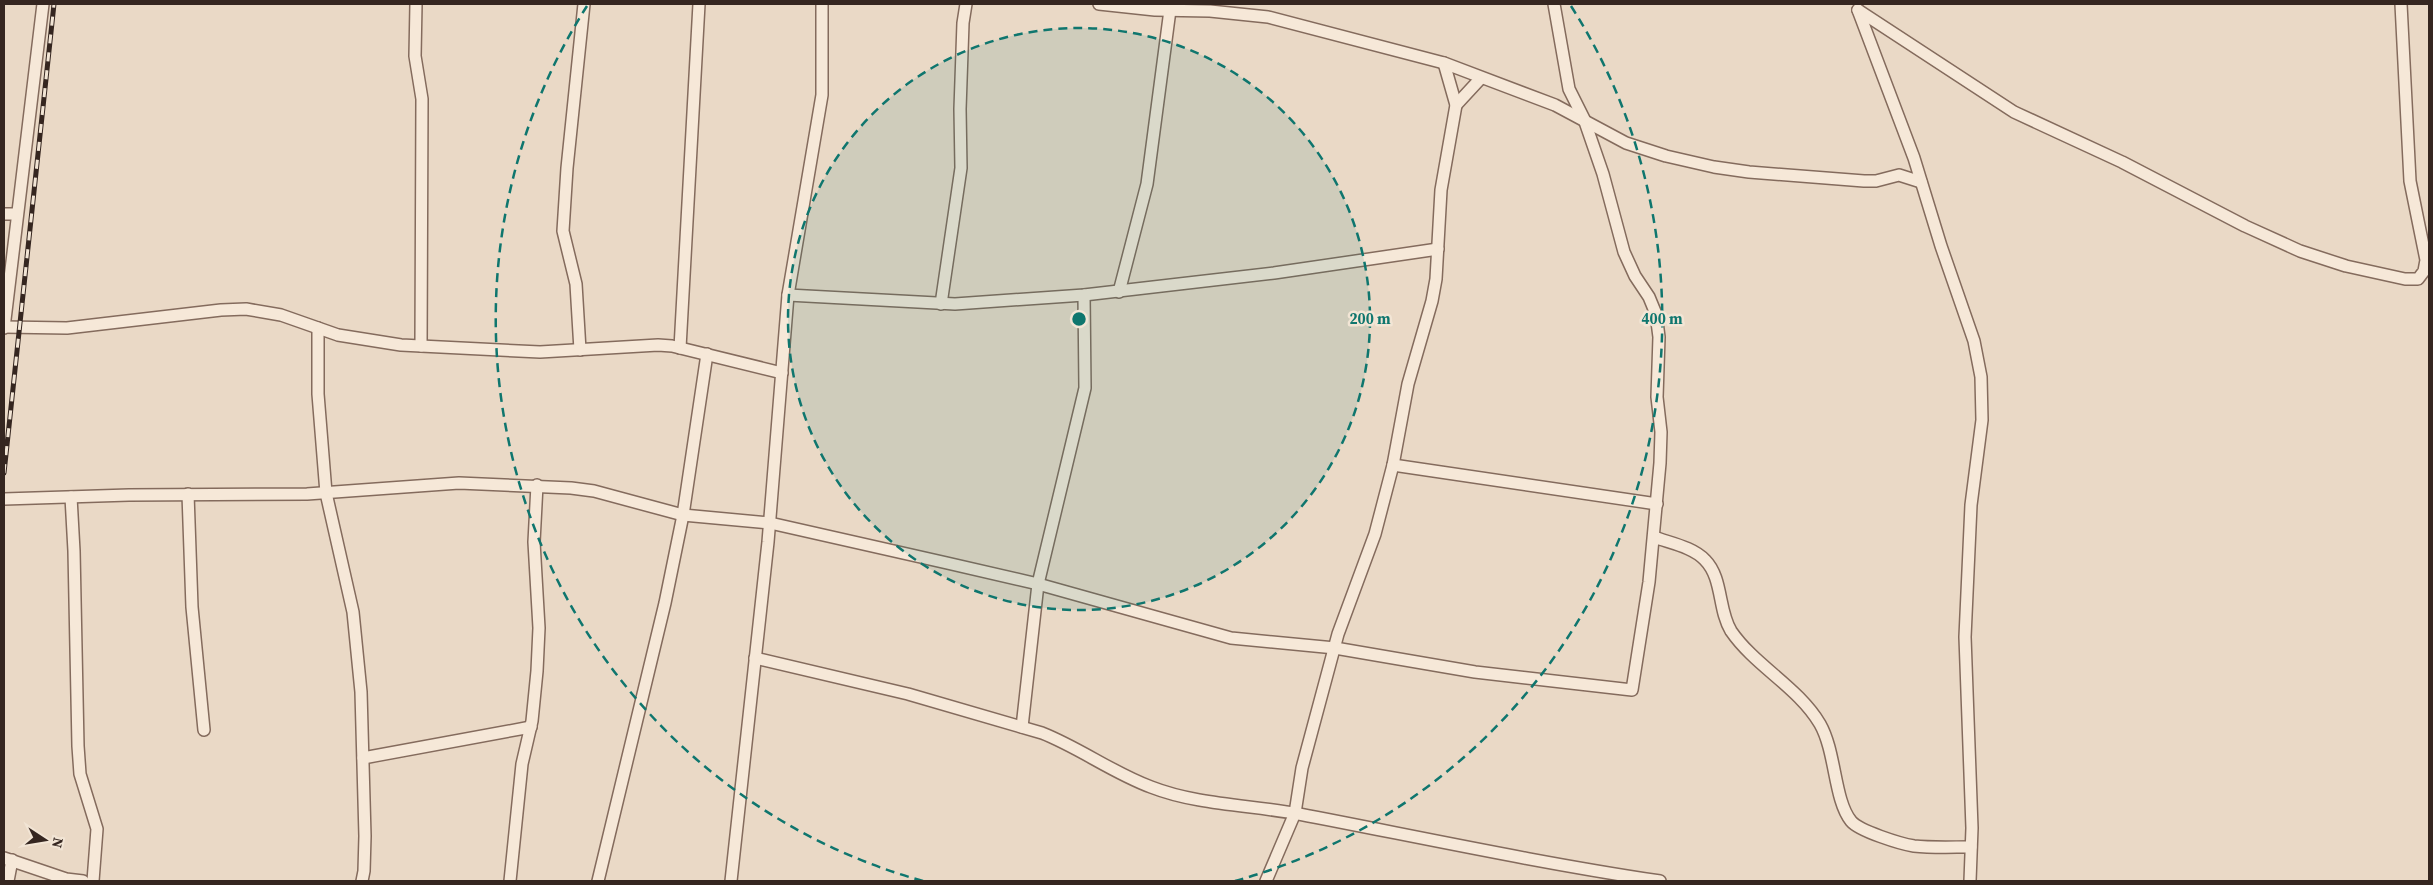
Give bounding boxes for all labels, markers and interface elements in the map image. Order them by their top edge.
text: 200 m [1349,308,1391,329]
text: 400 m [1641,308,1683,329]
centre of rings [1070,310,1088,328]
north arrow [20,815,70,865]
text: N [47,836,69,850]

